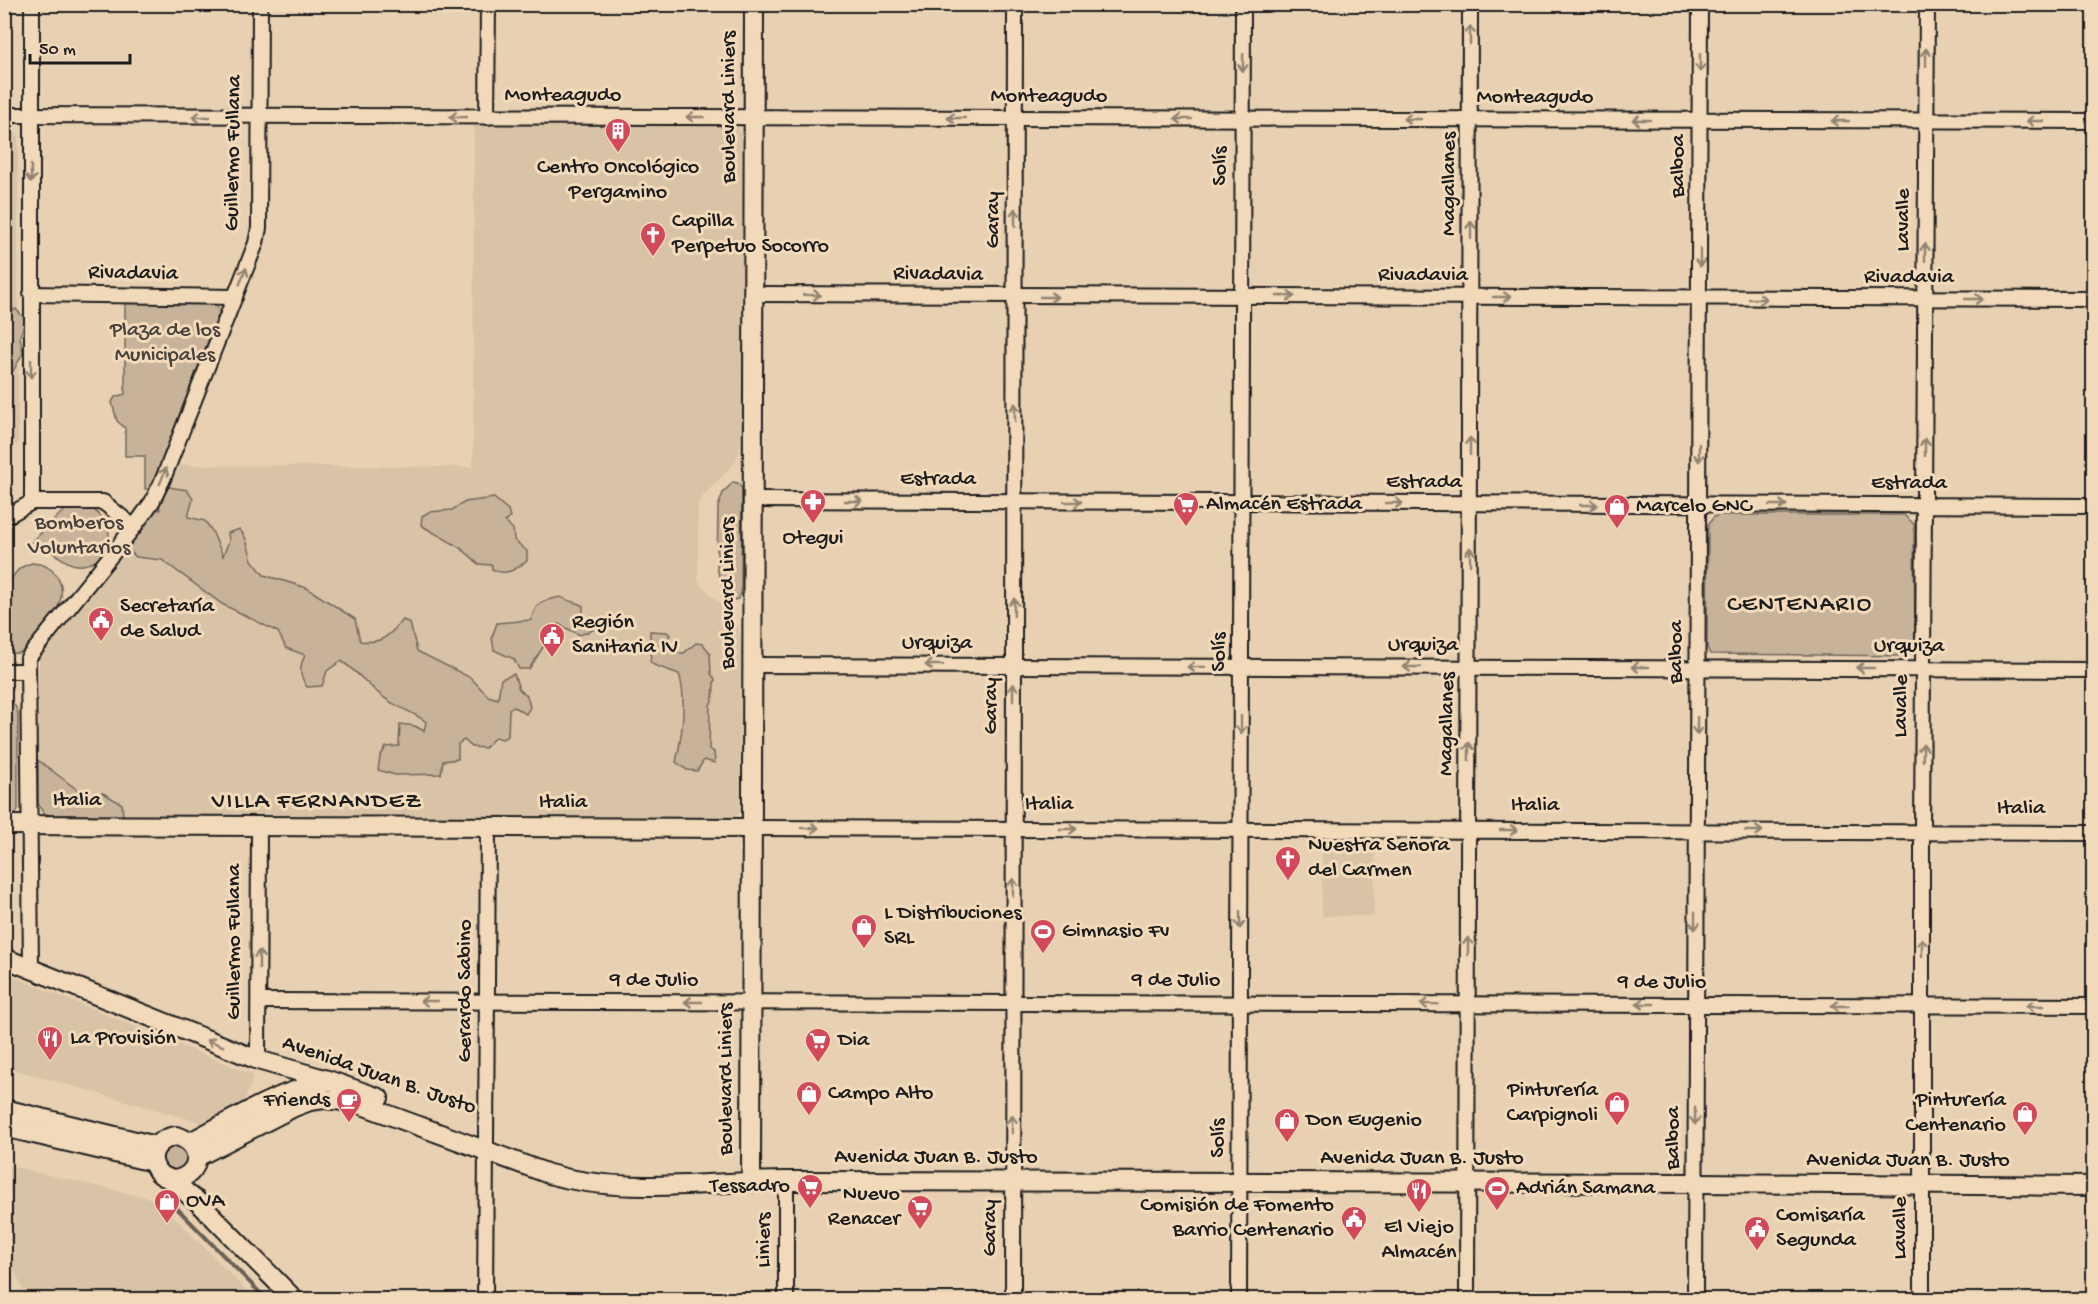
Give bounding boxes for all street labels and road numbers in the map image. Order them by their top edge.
street label: Boulevard Liniers [717,30,743,184]
street label: Guillermo Fullana [220,74,248,231]
street label: Monteagudo [505,83,621,109]
street label: Monteagudo [991,84,1107,110]
street label: Monteagudo [1477,85,1593,111]
street label: Magallanes [1437,131,1463,236]
street label: Balboa [1666,133,1692,199]
street label: Solís [1208,145,1234,186]
street label: Lavalle [1891,188,1917,252]
street label: Garay [981,191,1007,248]
street label: Rivadavia [88,260,179,288]
street label: Rivadavia [893,261,984,289]
street label: Rivadavia [1378,263,1469,289]
street label: Rivadavia [1864,265,1955,291]
street label: Estrada [900,467,977,493]
street label: Estrada [1386,470,1463,496]
street label: Estrada [1871,471,1948,497]
street label: Boulevard Liniers [716,516,742,670]
street label: Balboa [1664,619,1690,685]
street label: Urquiza [902,631,973,657]
street label: Solís [1207,631,1233,672]
street label: Urquiza [1388,633,1459,659]
street label: Urquiza [1874,634,1945,660]
street label: Magallanes [1434,671,1462,776]
street label: Lavalle [1888,674,1916,738]
street label: Garay [979,677,1005,734]
street label: Italia [53,788,102,814]
street label: Italia [539,790,588,816]
street label: Italia [1025,792,1074,818]
street label: Italia [1511,793,1560,819]
street label: Italia [1997,796,2046,822]
street label: Guillermo Fullana [222,863,248,1020]
street label: Gerardo Sabino [453,919,479,1063]
street label: 9 de Julio [609,968,698,994]
street label: 9 de Julio [1131,968,1220,994]
street label: 9 de Julio [1617,970,1706,996]
street label: Boulevard Liniers [714,1002,740,1156]
street label: Avenida Juan B. Justo [279,1031,479,1121]
street label: Balboa [1661,1105,1687,1171]
street label: Solís [1206,1117,1232,1158]
street label: Avenida Juan B. Justo [834,1145,1038,1171]
street label: Avenida Juan B. Justo [1320,1146,1524,1172]
street label: Avenida Juan B. Justo [1806,1148,2010,1174]
street label: Lavalle [1888,1196,1914,1260]
street label: Garay [978,1199,1004,1256]
street label: Liniers [752,1211,778,1268]

